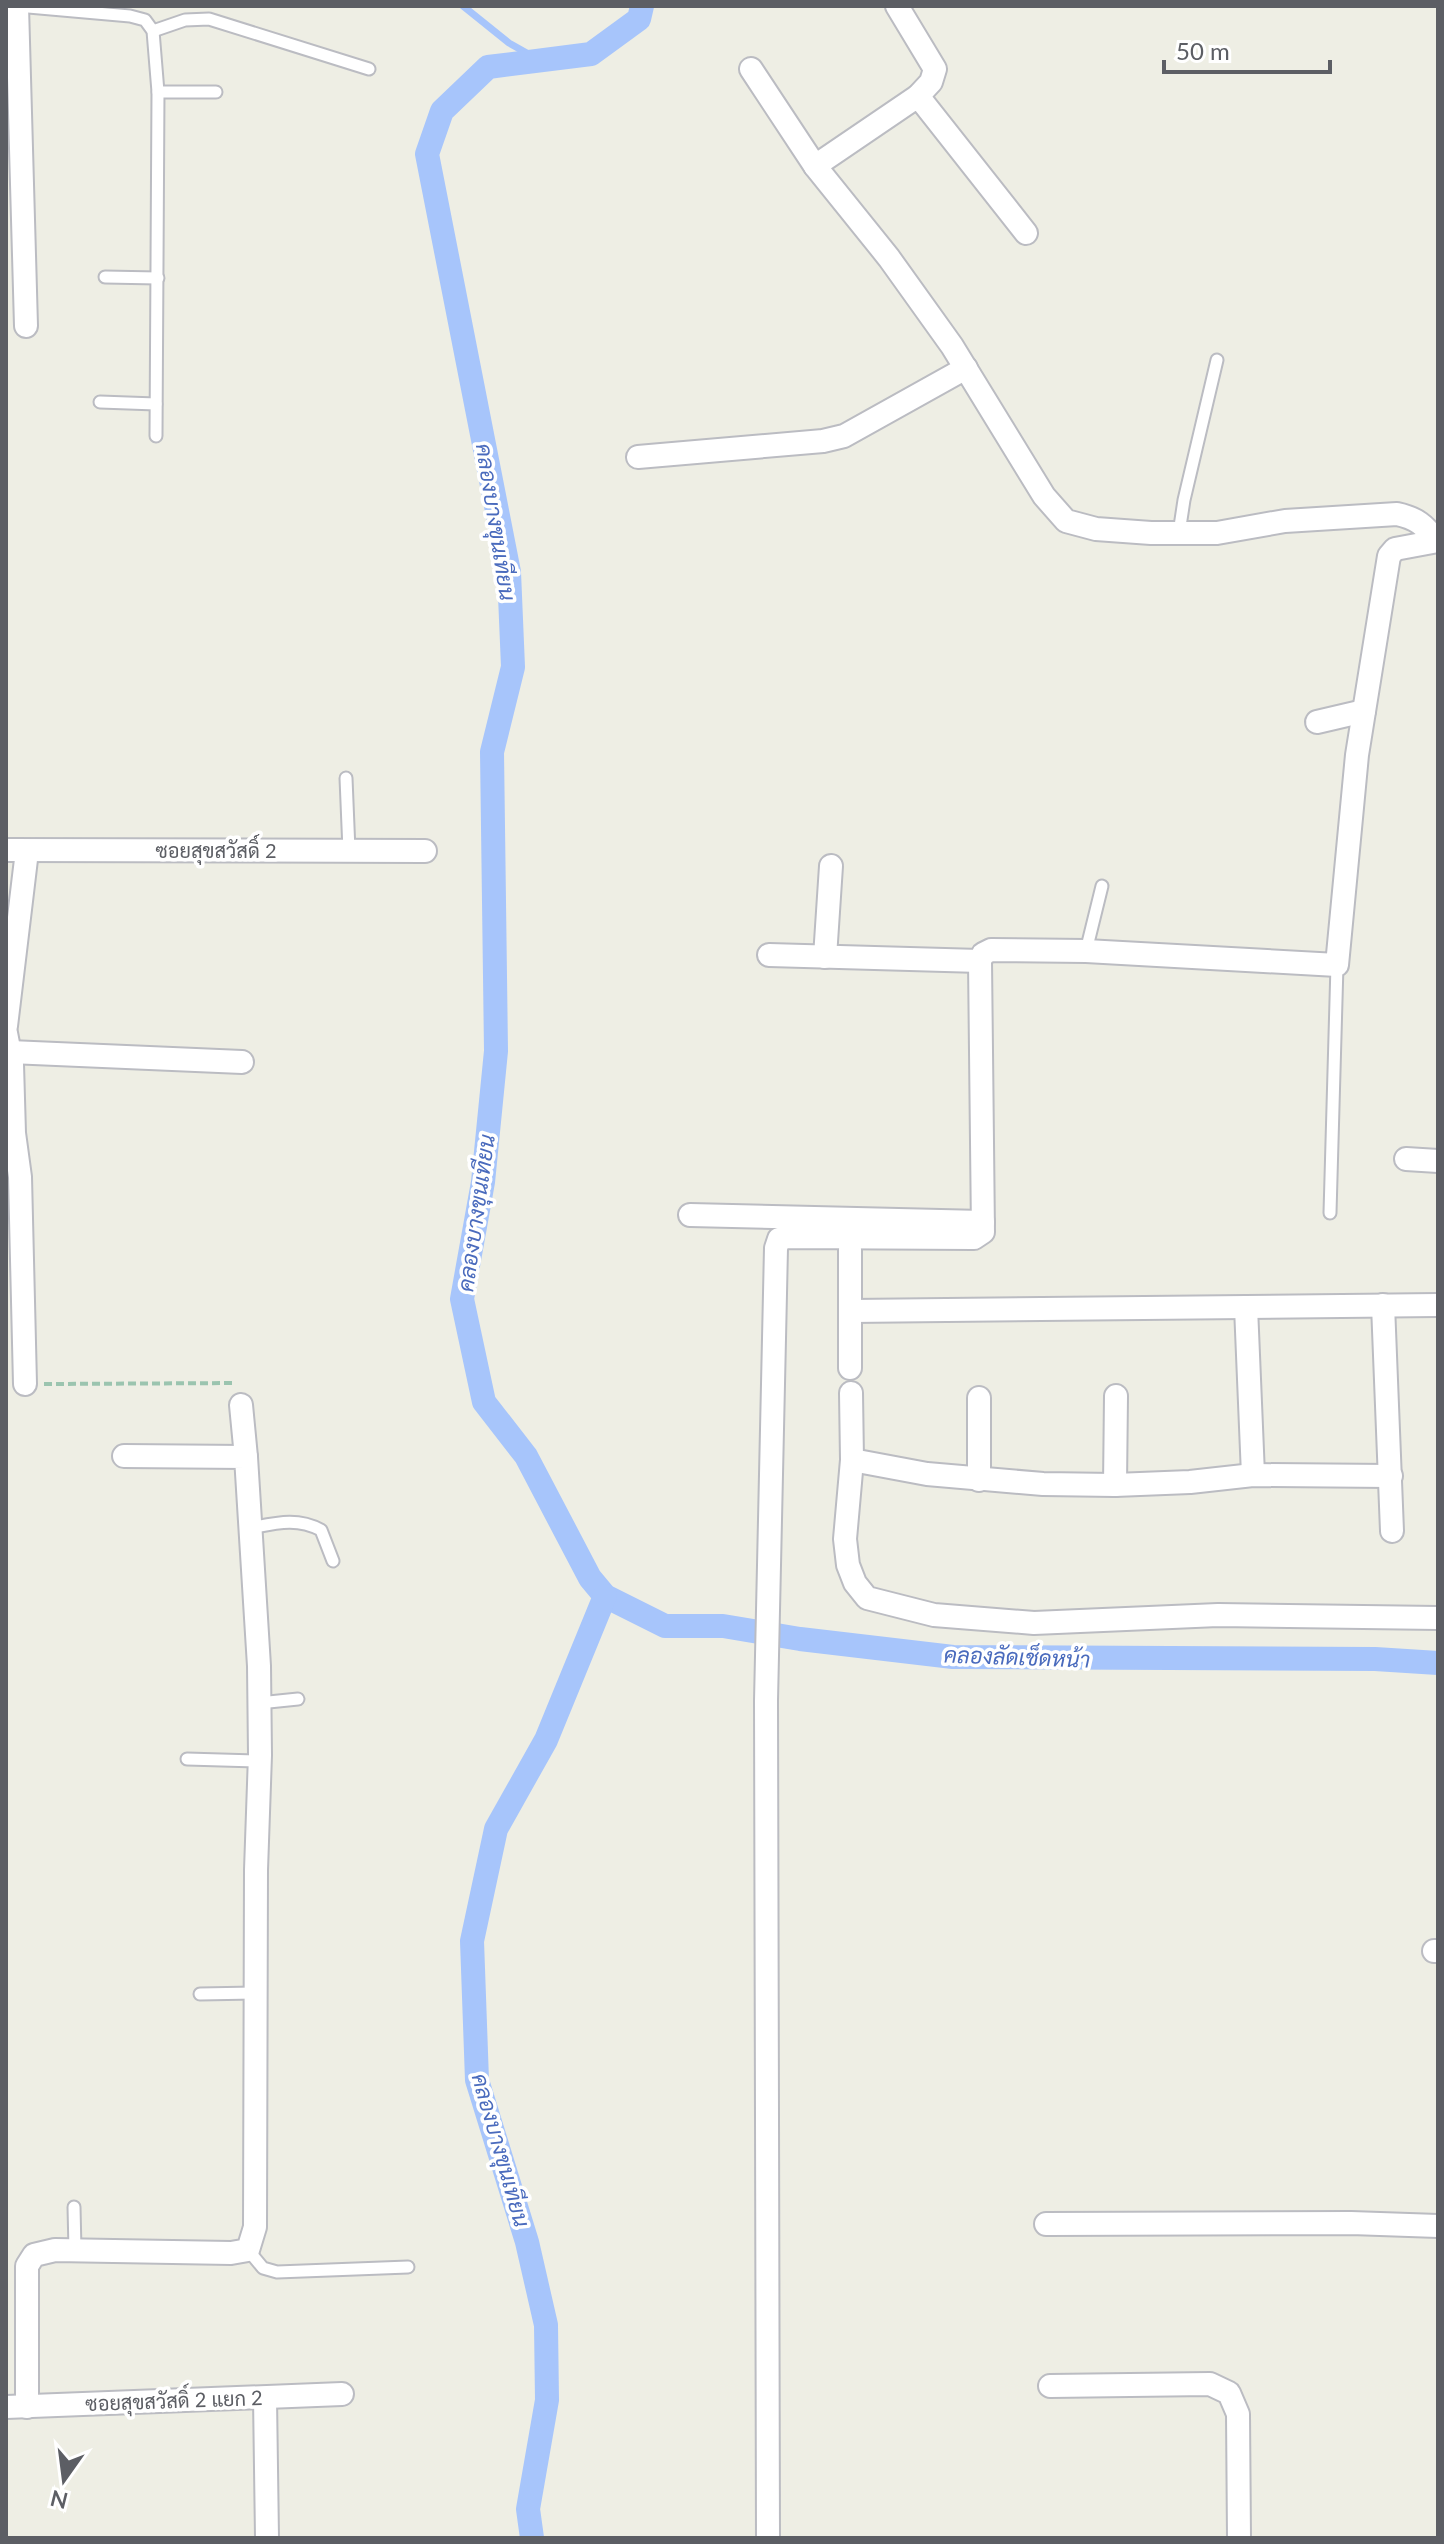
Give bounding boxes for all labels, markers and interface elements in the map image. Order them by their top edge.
scale bar [1164,24,1330,74]
text: 50 m [1176,36,1230,65]
water label: คลองบางขุนเทียน [468,441,522,603]
street label: ซอยสุขสวัสดิ์ 2 [156,833,276,865]
water label: คลองบางขุนเทียน [451,1132,503,1294]
water label: คลองลัดเช็ดหน้า [943,1639,1091,1673]
water label: คลองบางขุนเทียน [464,2070,536,2231]
street label: ซอยสุขสวัสดิ์ 2 แยก 2 [85,2380,263,2418]
north arrow [24,2440,104,2520]
text: N [48,2485,71,2515]

